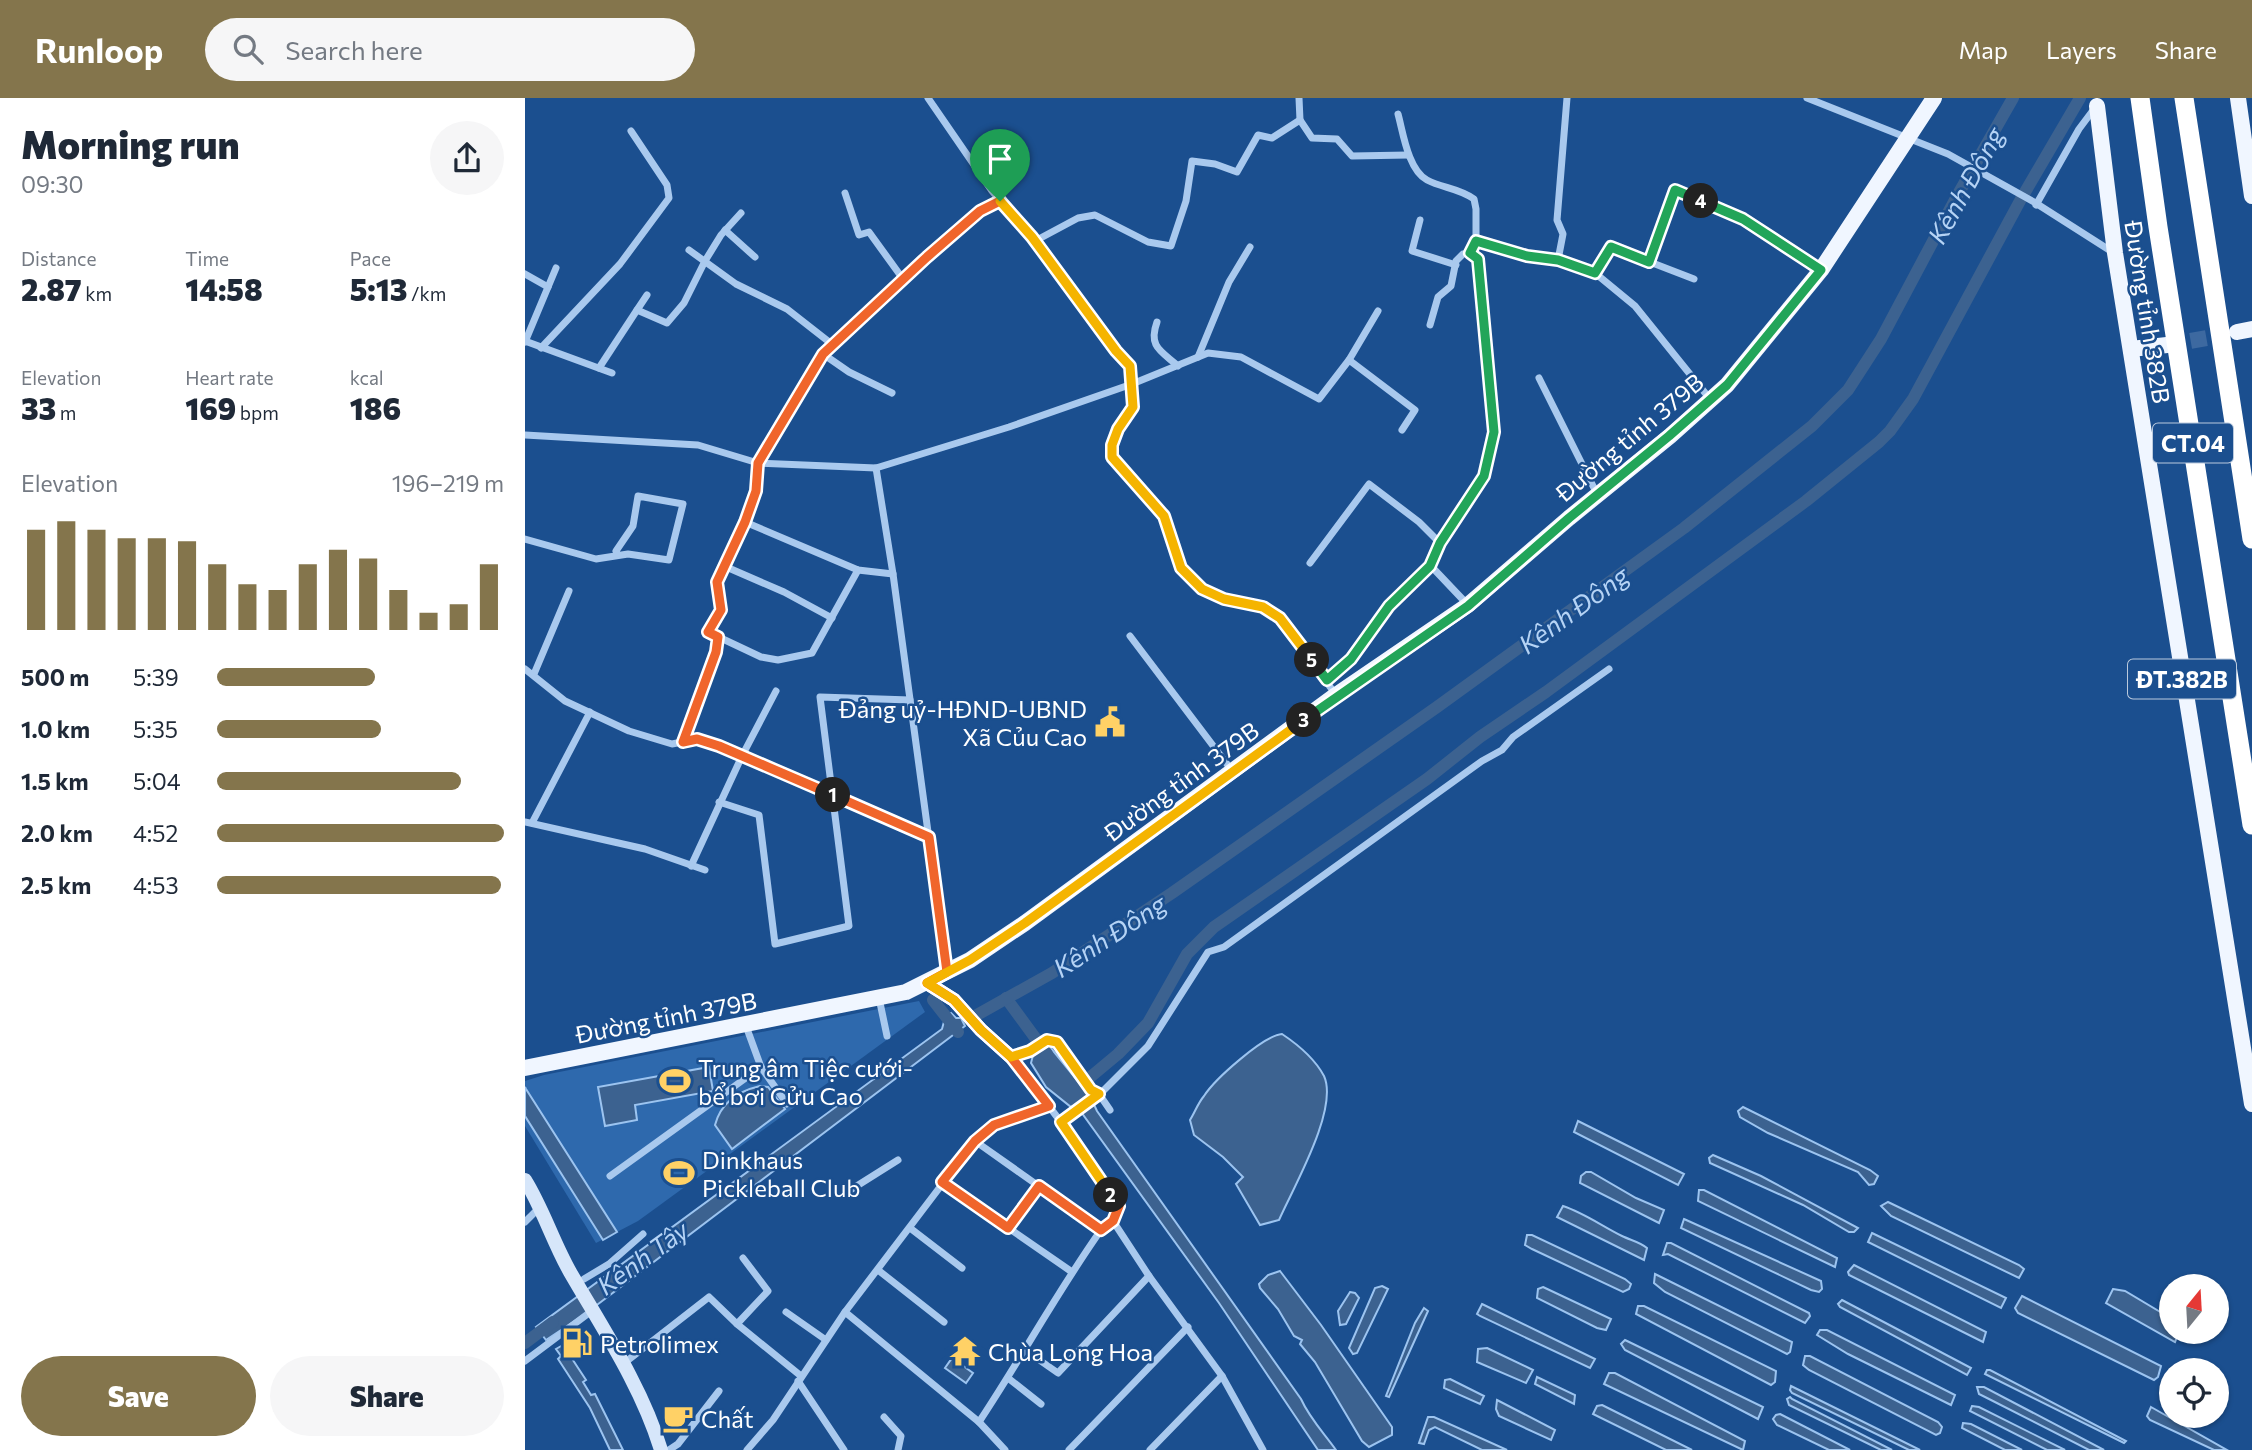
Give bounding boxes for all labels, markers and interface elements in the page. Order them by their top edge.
search box [205,18,695,81]
text: Runloop [35,29,163,70]
icon: search [229,30,267,68]
text: Search here [285,34,423,65]
text: Map [1959,35,2008,64]
text: Layers [2046,35,2117,64]
text: Share [2155,35,2217,64]
text: Morning run [21,120,240,167]
button: share [430,121,504,195]
water label: Kênh Đông [1920,121,2010,249]
pin [970,129,1030,201]
icon: arrive [981,140,1019,178]
text: 09:30 [21,170,84,198]
pin: 4 [1683,184,1719,218]
text: 4 [1695,189,1706,212]
street label: Đường tỉnh 382B [2119,218,2177,405]
text: Distance [21,247,97,270]
text: Time [185,247,229,270]
text: Pace [350,247,391,270]
text: 2.87 [21,270,82,307]
text: 14:58 [185,270,263,307]
text: 5:13 [350,270,407,307]
text: km [82,282,112,305]
text: /km [407,282,446,305]
text: Elevation [21,366,101,389]
text: Heart rate [185,366,274,389]
text: kcal [350,366,384,389]
street label: Đường tỉnh 379B [1549,367,1709,508]
text: 33 [21,389,56,426]
text: 169 [185,389,236,426]
text: 186 [350,389,401,426]
text: m [56,401,76,424]
text: bpm [236,401,279,424]
road number: CT.04 [2153,424,2233,462]
text: Elevation [21,469,118,497]
text: 196–219 m [392,469,504,497]
water label: Kênh Đông [1512,558,1635,659]
pin: 5 [1295,642,1329,678]
text: 5 [1306,648,1317,671]
road number: ĐT.382B [2128,660,2236,698]
text: 500 m [21,663,89,691]
text: 5:39 [133,663,179,691]
place label: Đảng uỷ-HĐND-UBND Xã Củu Cao [838,694,1087,751]
pin: 3 [1287,702,1321,738]
public building icon: Đảng uỷ-HĐND-UBND Xã Củu Cao [1093,705,1127,739]
text: 3 [1298,708,1309,731]
text: 1.0 km [21,715,90,743]
text: 5:35 [133,715,178,743]
street label: Đường tỉnh 379B [1097,715,1264,847]
text: 1.5 km [21,767,89,795]
text: 5:04 [133,767,180,795]
pin: 1 [815,778,851,812]
text: 1 [828,783,837,806]
text: 2.0 km [21,819,93,847]
text: 4:52 [133,819,178,847]
text: 2.5 km [21,871,91,899]
text: 4:53 [133,871,179,899]
water label: Kênh Đông [1047,887,1172,983]
street label: Đường tỉnh 379B [572,985,759,1049]
place label: Trung âm Tiệc cưới- bể bơi Cửu Cao [698,1053,913,1110]
sports icon: Trung âm Tiệc cưới- bể bơi Cửu Cao [658,1064,692,1098]
place label: Dinkhaus Pickleball Club [702,1145,861,1202]
sports icon: Dinkhaus Pickleball Club [662,1156,696,1190]
pin: 2 [1093,1178,1129,1212]
text: 2 [1105,1183,1116,1206]
water label: Kênh Tây [590,1213,695,1301]
north arrow [2159,1274,2229,1344]
map controls [2159,1274,2229,1428]
fuel station icon: Petrolimex [560,1326,594,1360]
place label: Petrolimex [600,1329,719,1358]
temple icon: Chùa Long Hoa [948,1334,982,1368]
place label: Chùa Long Hoa [988,1337,1153,1366]
button: Save [21,1356,256,1436]
button: Share [270,1356,504,1436]
button: locate [2159,1358,2229,1428]
cafe icon: Chất [661,1401,695,1435]
place label: Chất [701,1404,754,1433]

